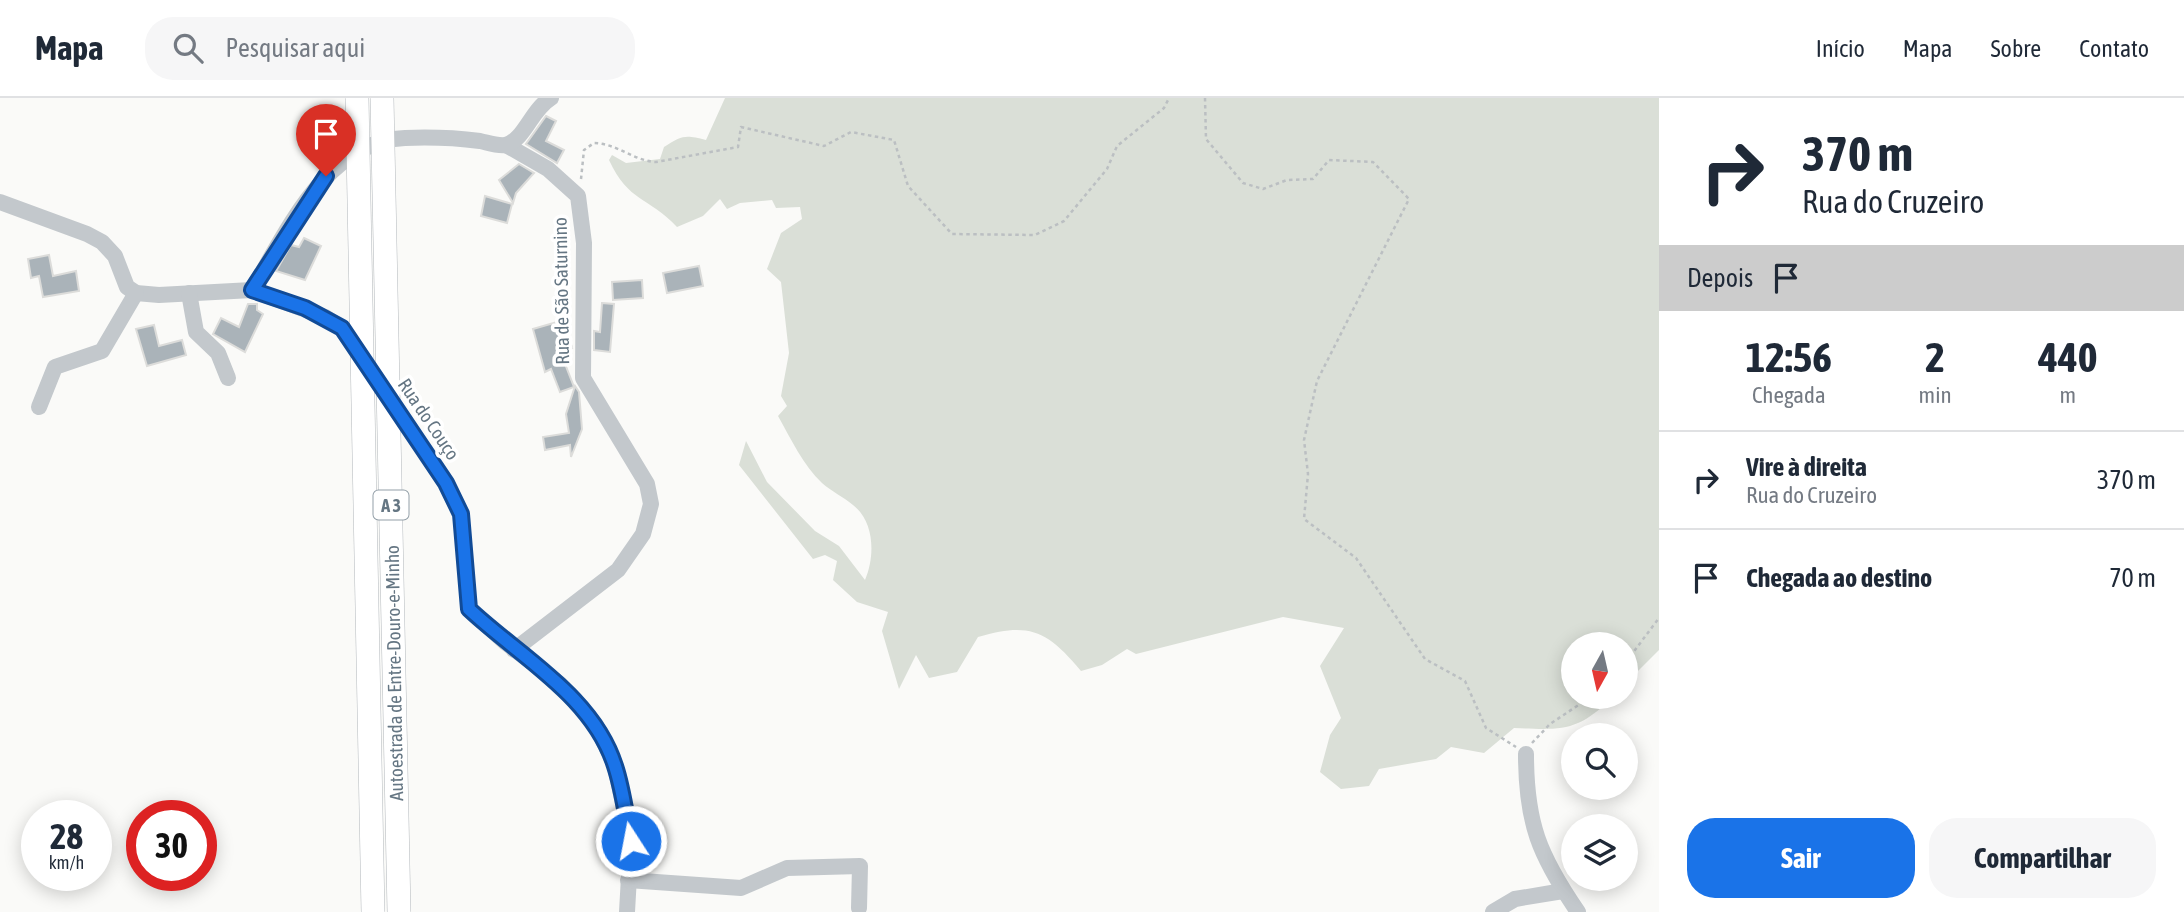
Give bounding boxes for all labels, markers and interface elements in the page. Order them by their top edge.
search box [145,17,635,80]
text: Mapa [35,29,103,67]
icon: search [169,29,207,67]
text: Pesquisar aqui [225,33,365,63]
text: Início [1816,35,1865,62]
text: Mapa [1903,35,1953,62]
text: Sobre [1991,35,2041,62]
text: Contato [2079,35,2149,62]
pin [296,104,356,176]
icon: arrive [307,115,345,153]
text: 370 m [1802,125,1913,181]
icon: right [1687,126,1778,217]
text: Rua do Cruzeiro [1802,183,1984,220]
street label: Rua de São Saturnino [549,217,573,365]
icon: arrive [1767,259,1805,297]
text: Depois [1687,263,1753,293]
text: 12:56 [1746,333,1832,381]
text: 2 [1925,333,1945,381]
text: 440 [2038,333,2097,381]
street label: Rua do Couço [394,374,464,464]
text: Chegada [1752,382,1826,408]
text: min [1919,382,1952,408]
text: m [2060,382,2076,408]
text: Vire à direita [1746,452,1867,482]
icon: right [1687,461,1725,499]
text: 370 m [2097,465,2156,495]
text: Rua do Cruzeiro [1746,482,1877,508]
road number: A 3 [374,491,408,520]
street label: Autoestrada de Entre-Douro-e-Minho [381,545,407,801]
icon: arrive [1687,559,1725,597]
text: Chegada ao destino [1746,563,1932,593]
text: 70 m [2109,563,2156,593]
north arrow [1561,632,1638,709]
map controls [1561,632,1638,891]
button: search [1561,723,1638,800]
speed limit sign: 30 [126,800,217,891]
position arrow [594,804,668,878]
button: layers [1561,814,1638,891]
text: 28 [50,816,83,856]
button: Sair [1687,818,1915,898]
button: Compartilhar [1929,818,2156,898]
text: km/h [49,852,84,873]

